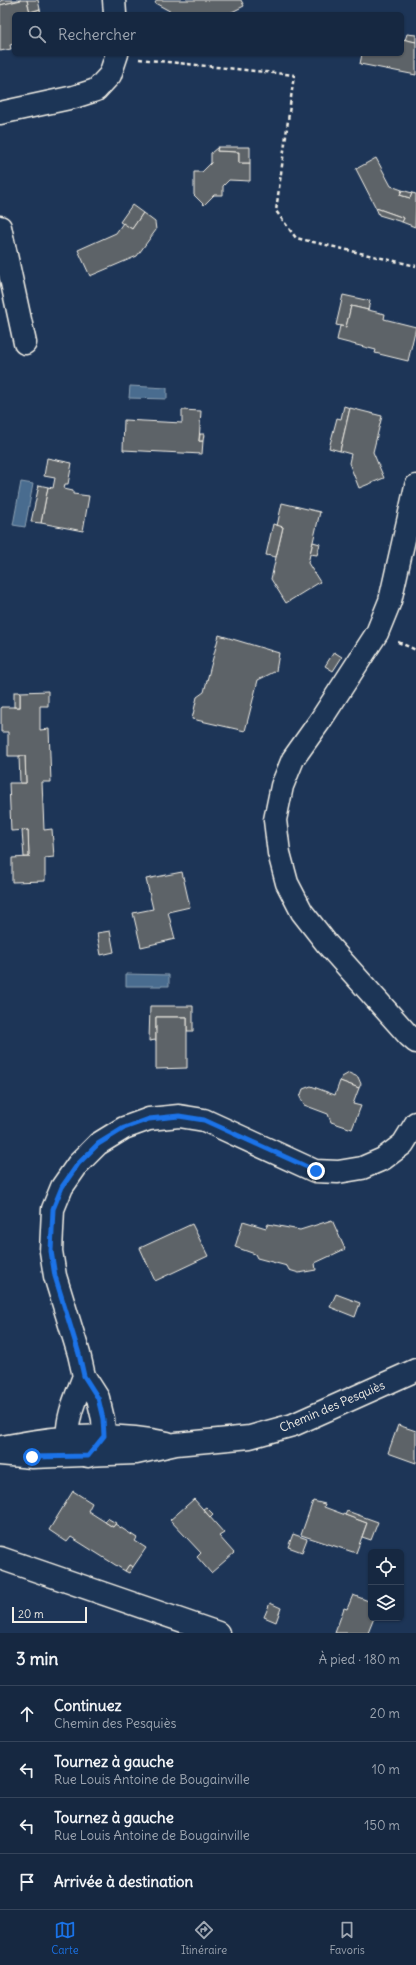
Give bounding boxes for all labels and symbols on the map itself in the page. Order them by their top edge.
route end [307,1162,325,1180]
street label: Chemin des Pesquiès [277,1377,387,1435]
route start [23,1448,41,1466]
scale bar [12,1605,87,1624]

